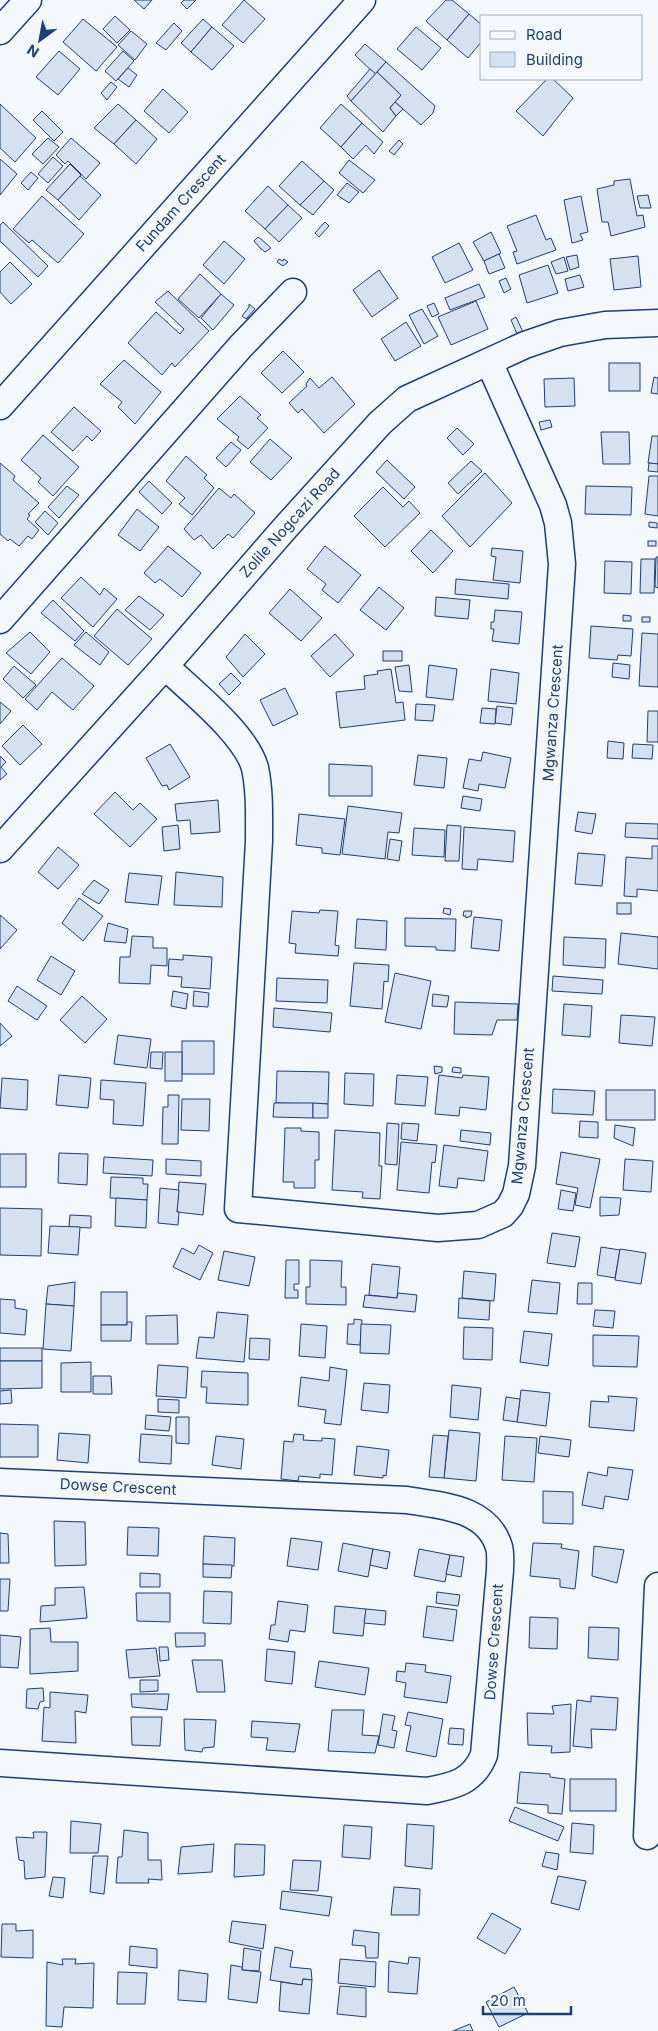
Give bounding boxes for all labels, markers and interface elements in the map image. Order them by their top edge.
north arrow [15,15,65,65]
legend [480,15,643,80]
text: Road [526,25,562,44]
text: N [24,41,42,61]
text: Building [526,50,583,69]
street label: Fundam Crescent [132,150,230,256]
street label: Zolile Nogcazi Road [235,464,344,582]
street label: Mgwanza Crescent [538,644,567,782]
street label: Mgwanza Crescent [507,1047,538,1185]
street label: Dowse Crescent [59,1474,177,1499]
street label: Dowse Crescent [480,1583,507,1701]
scale bar [483,1984,570,2016]
text: 20 m [490,1991,526,2010]

